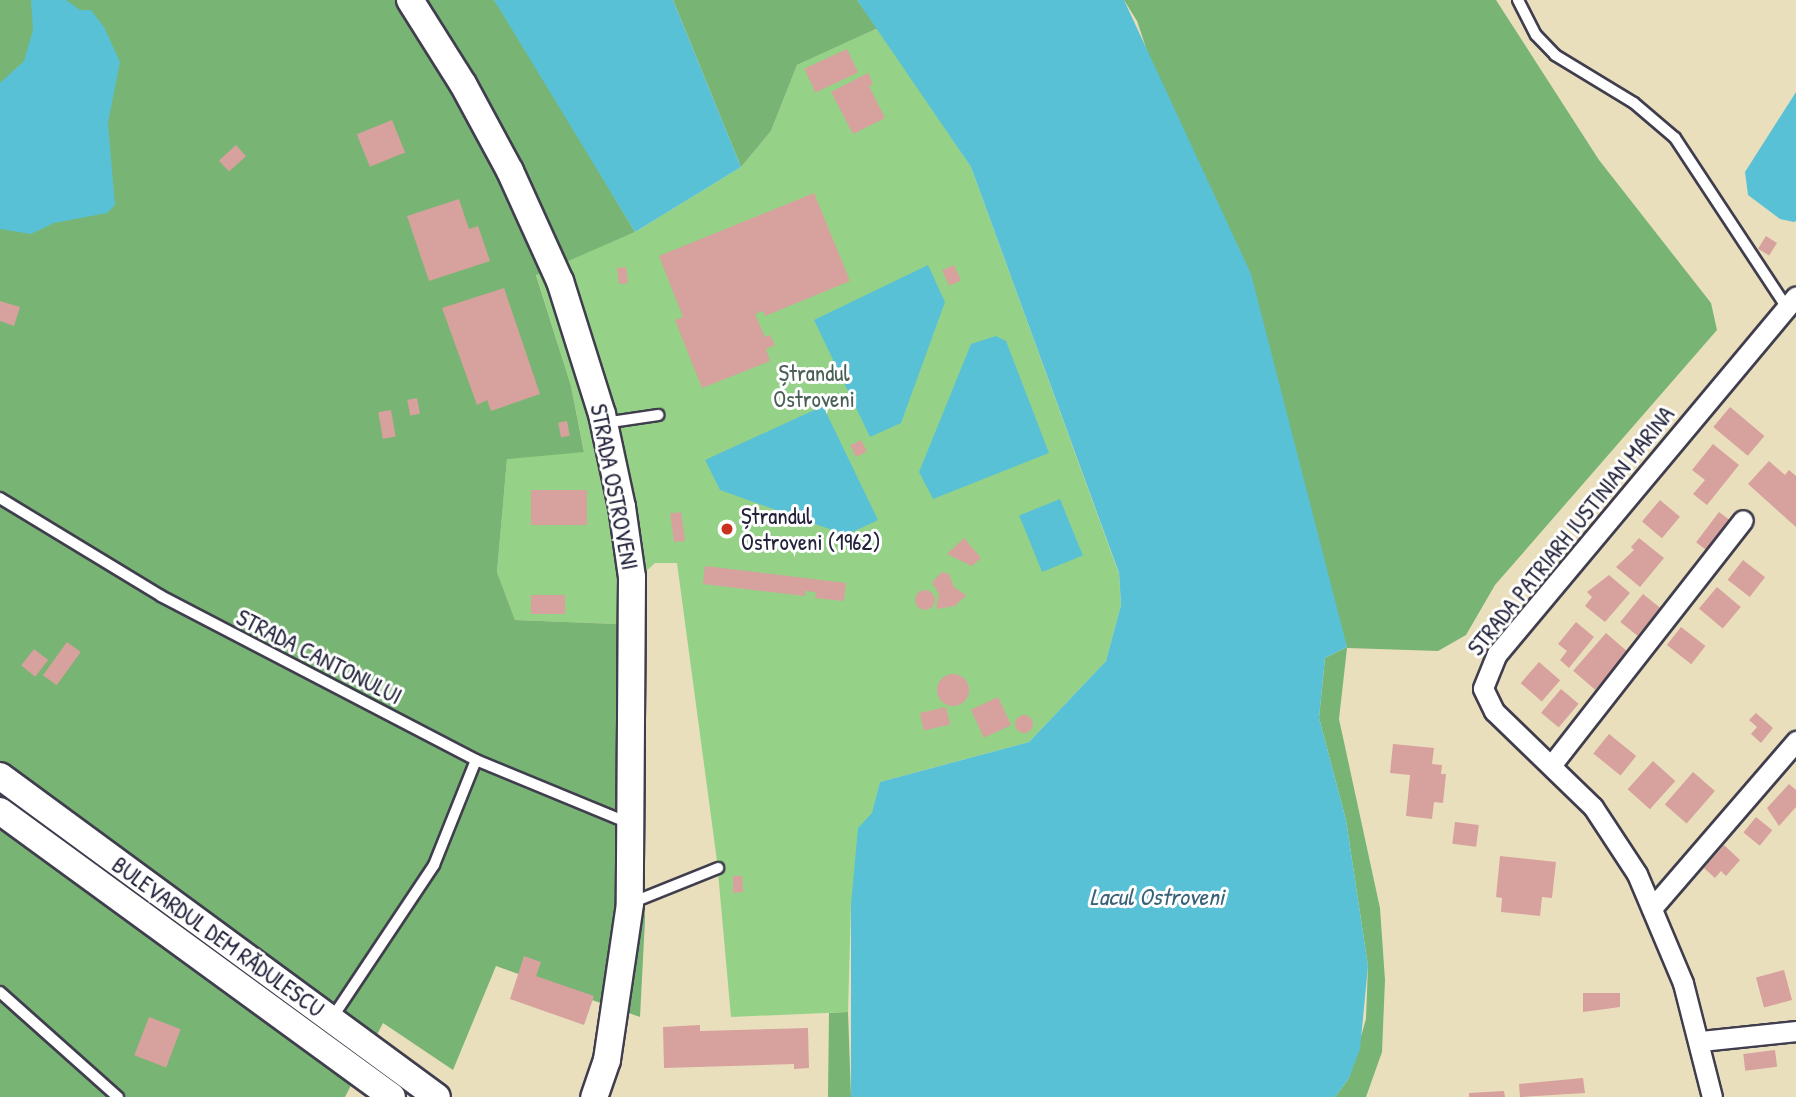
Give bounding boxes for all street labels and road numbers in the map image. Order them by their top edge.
street label: STRADA PATRIARH IUSTINIAN MARINA [1462,401,1680,661]
street label: STRADA OSTROVENI [584,402,644,572]
street label: STRADA CANTONULUI [232,603,406,711]
street label: BULEVARDUL DEM RĂDULESCU [107,851,329,1023]

